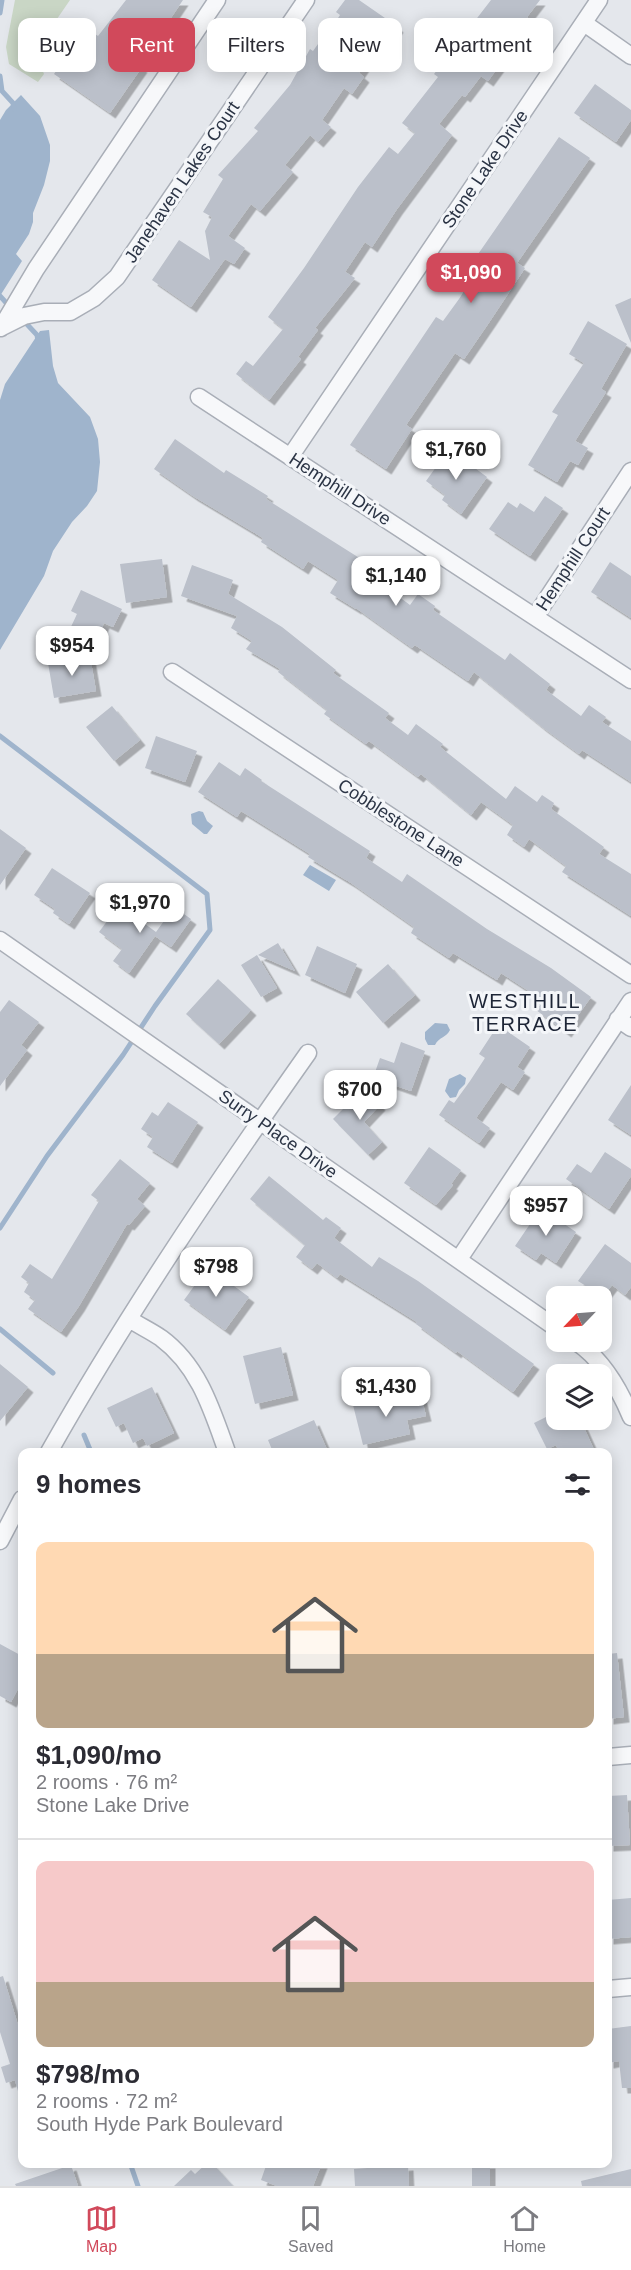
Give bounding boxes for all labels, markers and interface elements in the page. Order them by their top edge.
chip: Buy [18,18,96,72]
chip: Rent [108,18,195,72]
chip: Filters [207,18,306,72]
chip: New [318,18,402,72]
chip: Apartment [414,18,553,72]
street label: Janehaven Lakes Court [121,98,243,266]
street label: Stone Lake Drive [438,106,532,232]
pin: $1,090 [422,253,520,304]
text: $1,090 [440,261,502,283]
pin: $1,760 [407,430,505,481]
text: $1,760 [425,438,487,460]
street label: Hemphill Drive [285,449,395,529]
street label: Hemphill Court [532,504,614,614]
pin: $1,140 [347,556,445,607]
text: $1,140 [365,564,427,586]
pin: $954 [36,626,108,677]
text: $954 [50,634,94,656]
street label: Cobblestone Lane [334,775,468,871]
pin: $1,970 [91,883,189,934]
text: $1,970 [109,891,171,913]
district label: WESTHILL TERRACE [469,990,581,1035]
pin: $700 [324,1070,396,1121]
text: $700 [338,1078,382,1100]
street label: Surry Place Drive [215,1086,341,1182]
pin: $957 [510,1186,582,1237]
text: $957 [524,1194,568,1216]
pin: $798 [180,1247,252,1298]
text: $798 [194,1255,238,1277]
north arrow [546,1286,612,1352]
map controls [546,1286,612,1430]
button: layers [546,1364,612,1430]
pin: $1,430 [337,1367,435,1418]
text: $1,430 [355,1375,417,1397]
icon: filters [561,1468,594,1501]
text: 9 homes [36,1469,142,1499]
icon: home [261,1581,369,1689]
text: $1,090/mo [36,1740,162,1770]
text: 2 rooms · 76 m² [36,1771,177,1793]
text: Stone Lake Drive [36,1794,189,1816]
icon: home [261,1900,369,2008]
text: $798/mo [36,2059,140,2089]
text: 2 rooms · 72 m² [36,2090,177,2112]
text: South Hyde Park Boulevard [36,2113,283,2135]
tab: Map [85,2202,118,2256]
tab: Saved [288,2202,333,2256]
tab: Home [503,2202,546,2256]

